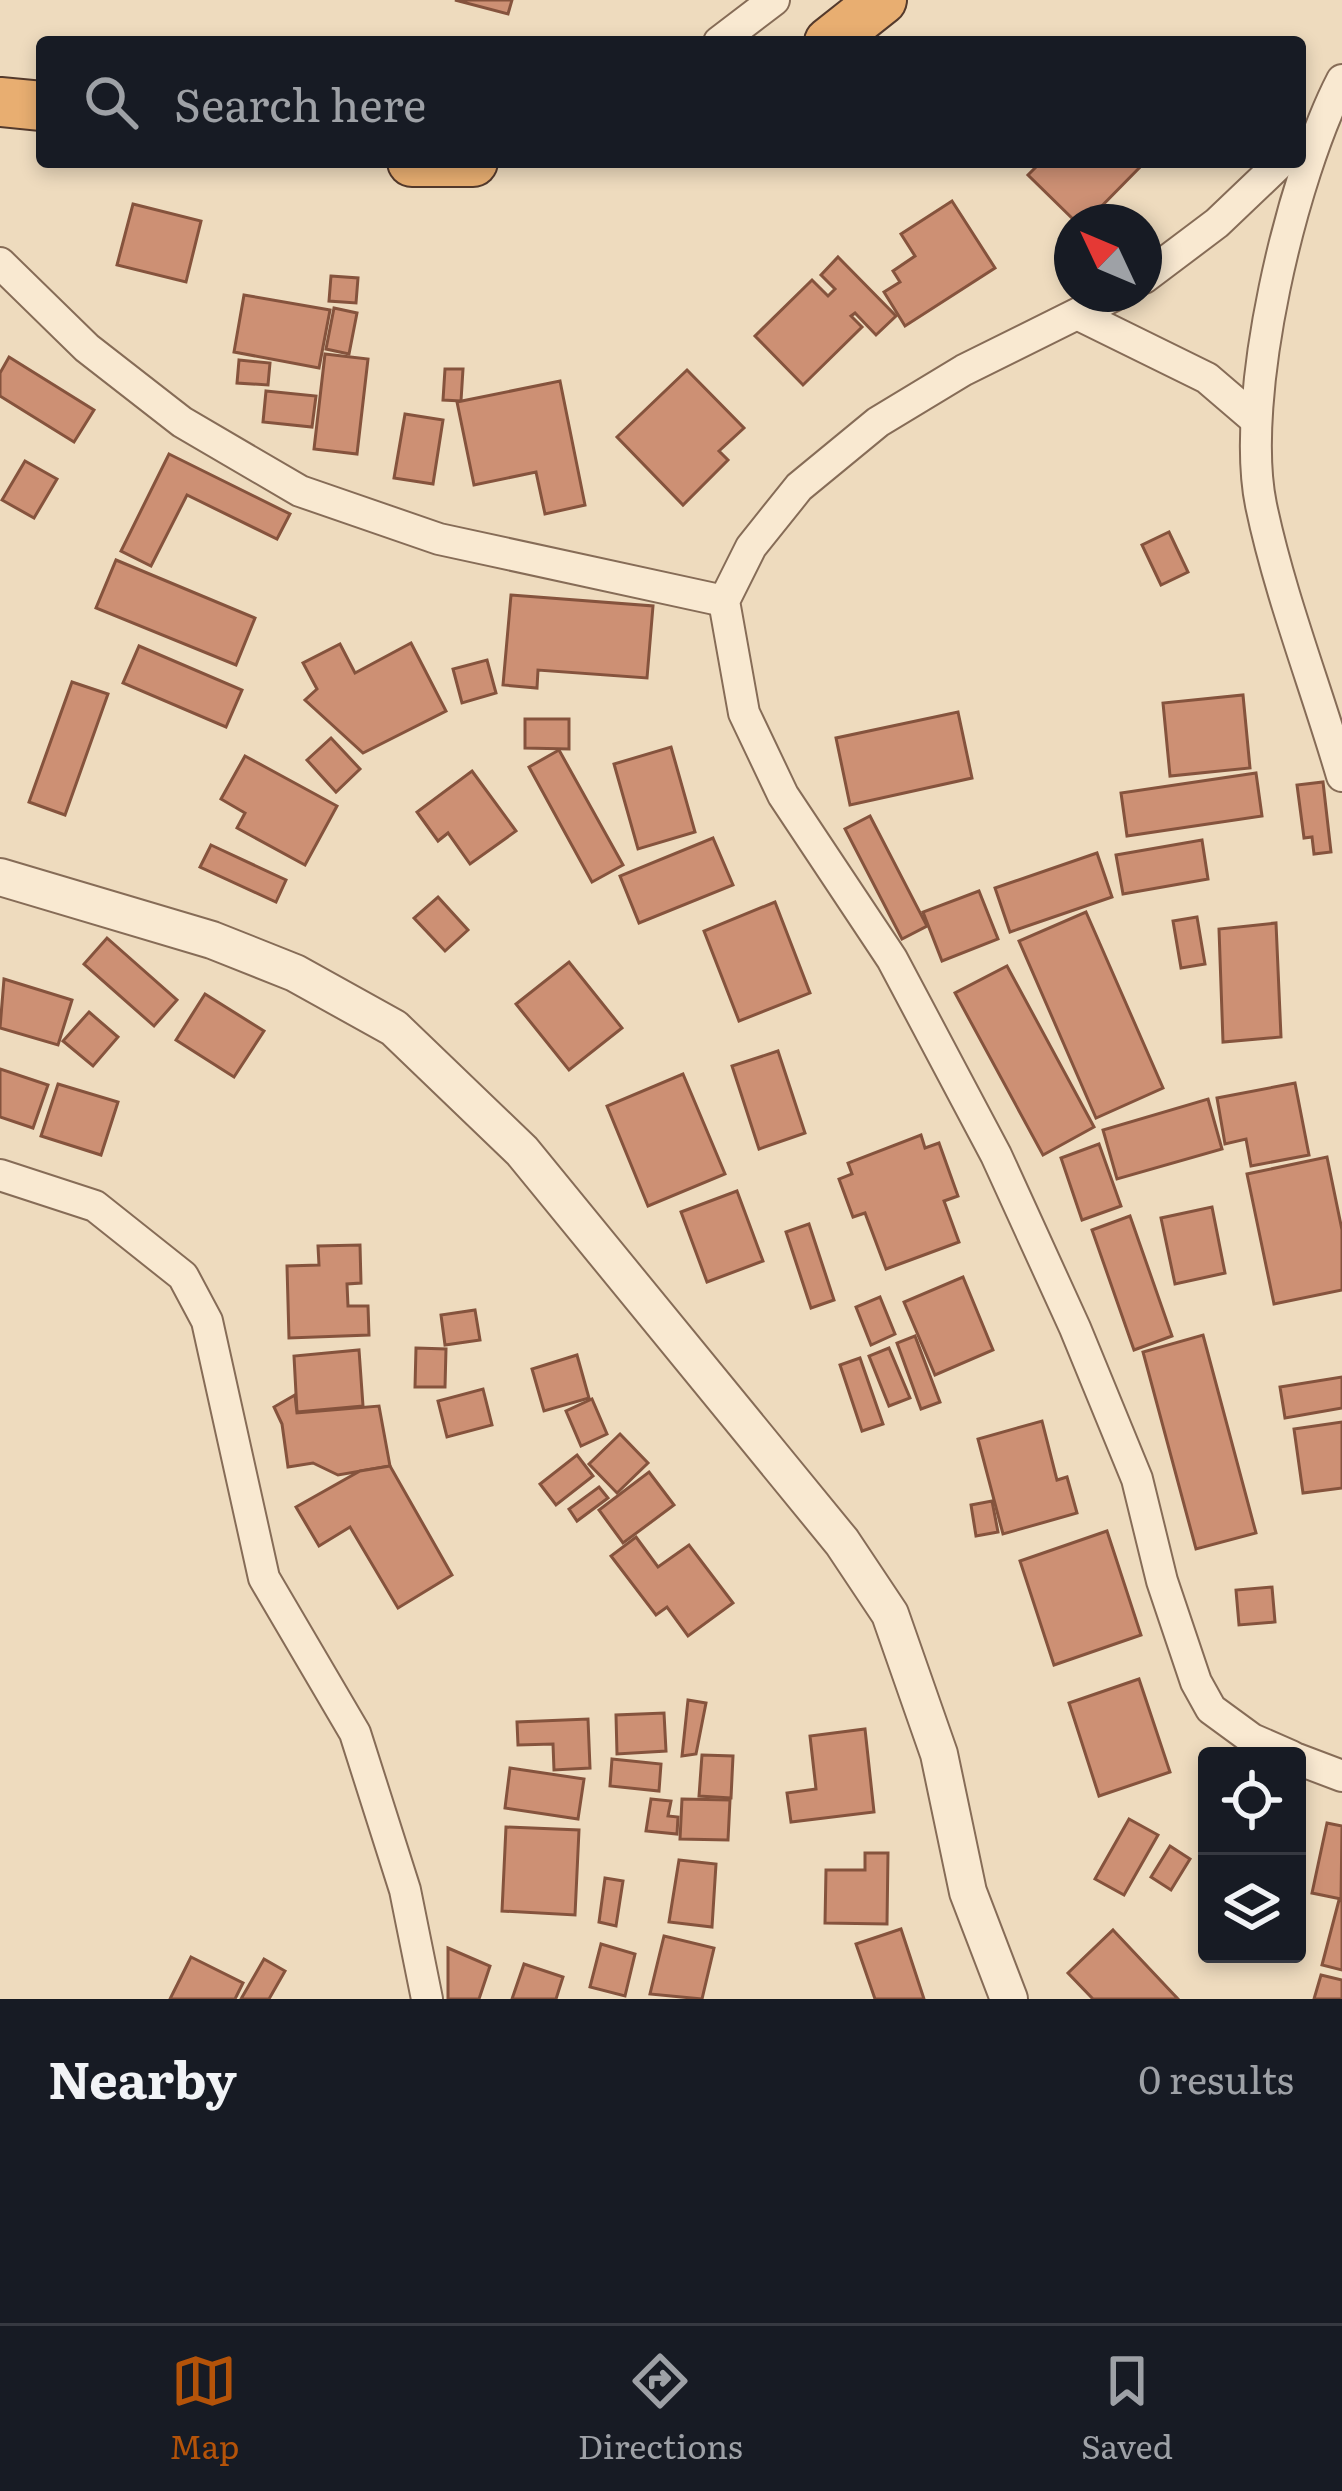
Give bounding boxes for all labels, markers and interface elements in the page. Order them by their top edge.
search box [36,36,1306,168]
icon: search [78,69,144,135]
text: Search here [174,69,426,136]
north arrow [1054,204,1162,312]
map controls [1198,1747,1306,1963]
button: locate [1198,1747,1306,1855]
button: layers [1198,1855,1306,1963]
text: Nearby [48,2039,237,2115]
text: 0 results [1139,2048,1294,2106]
tab: Map [169,2348,239,2469]
tab: Directions [578,2348,743,2469]
tab: Saved [1081,2348,1173,2469]

